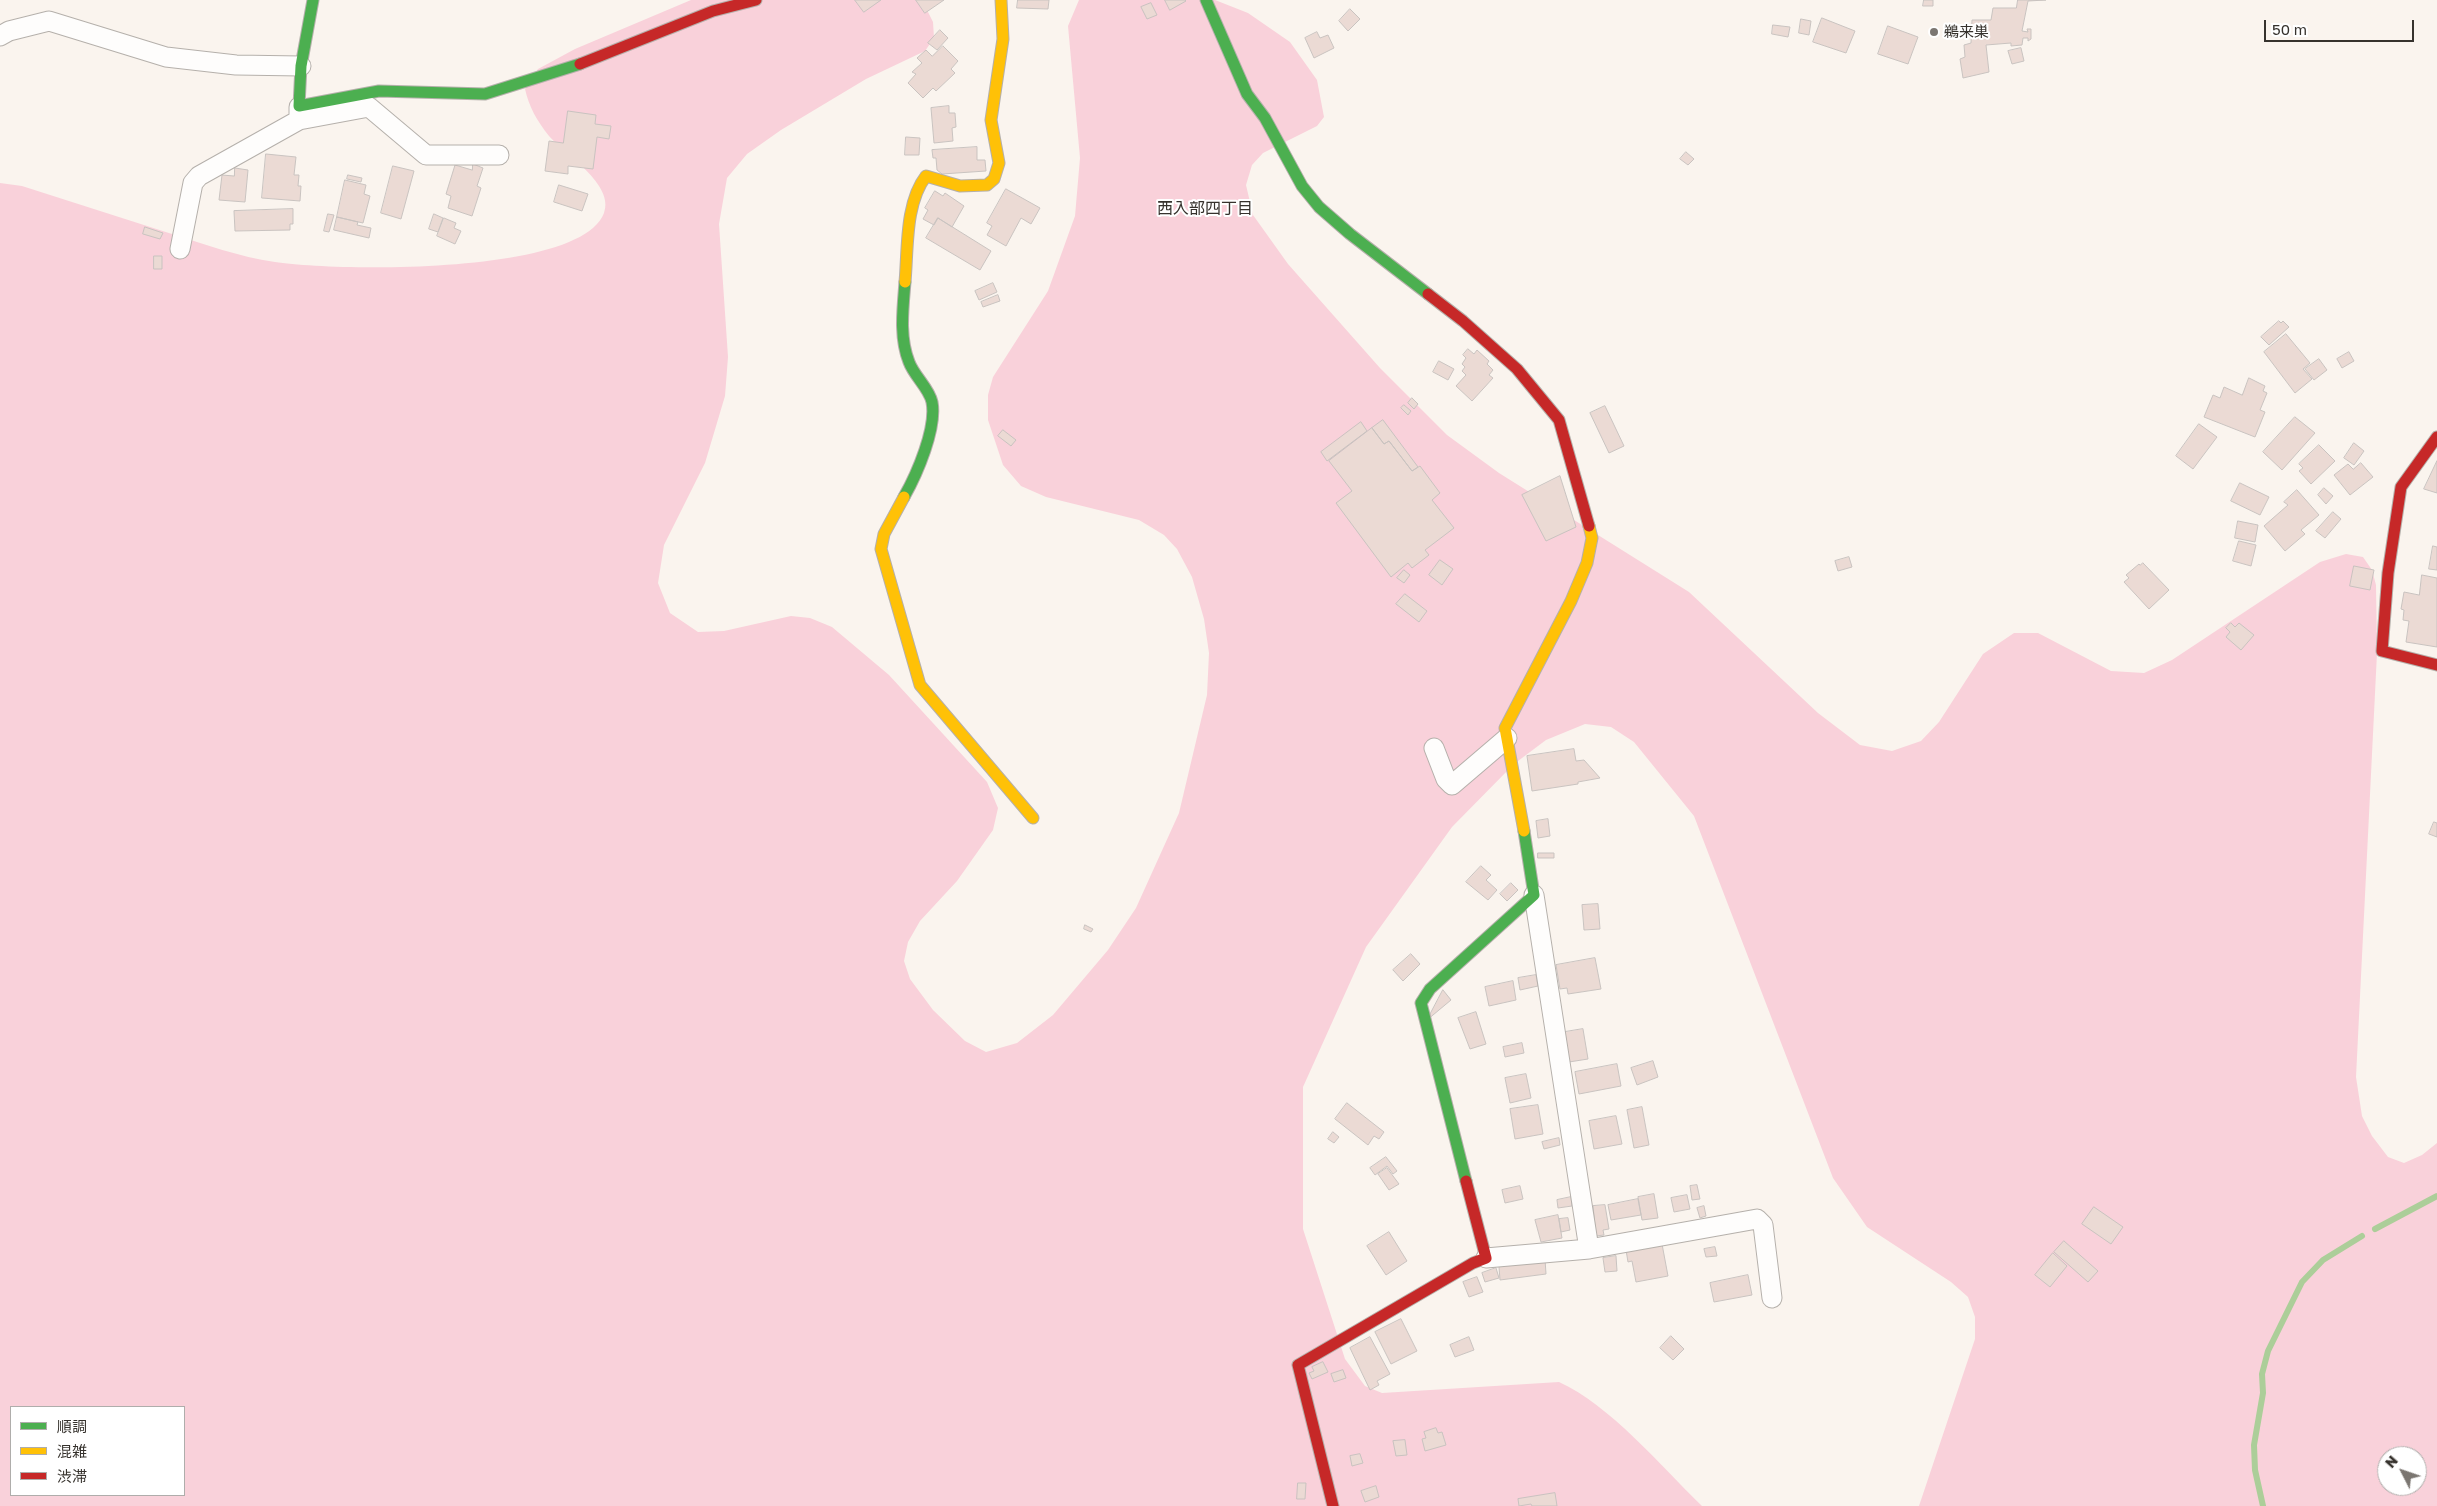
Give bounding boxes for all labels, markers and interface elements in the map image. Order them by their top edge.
scale bar [2267,10,2417,42]
text: 50 m [2272,20,2307,38]
place label: 鵜来巣 [1944,23,1989,41]
marker: 鵜来巣 [1928,26,1940,38]
district label: 西入部四丁目 [1157,199,1253,219]
legend [10,1406,185,1496]
text: 順調 [57,1417,87,1435]
text: 混雑 [57,1442,87,1460]
north arrow [2377,1446,2427,1496]
text: N [2381,1452,2401,1471]
text: 渋滞 [57,1467,87,1485]

